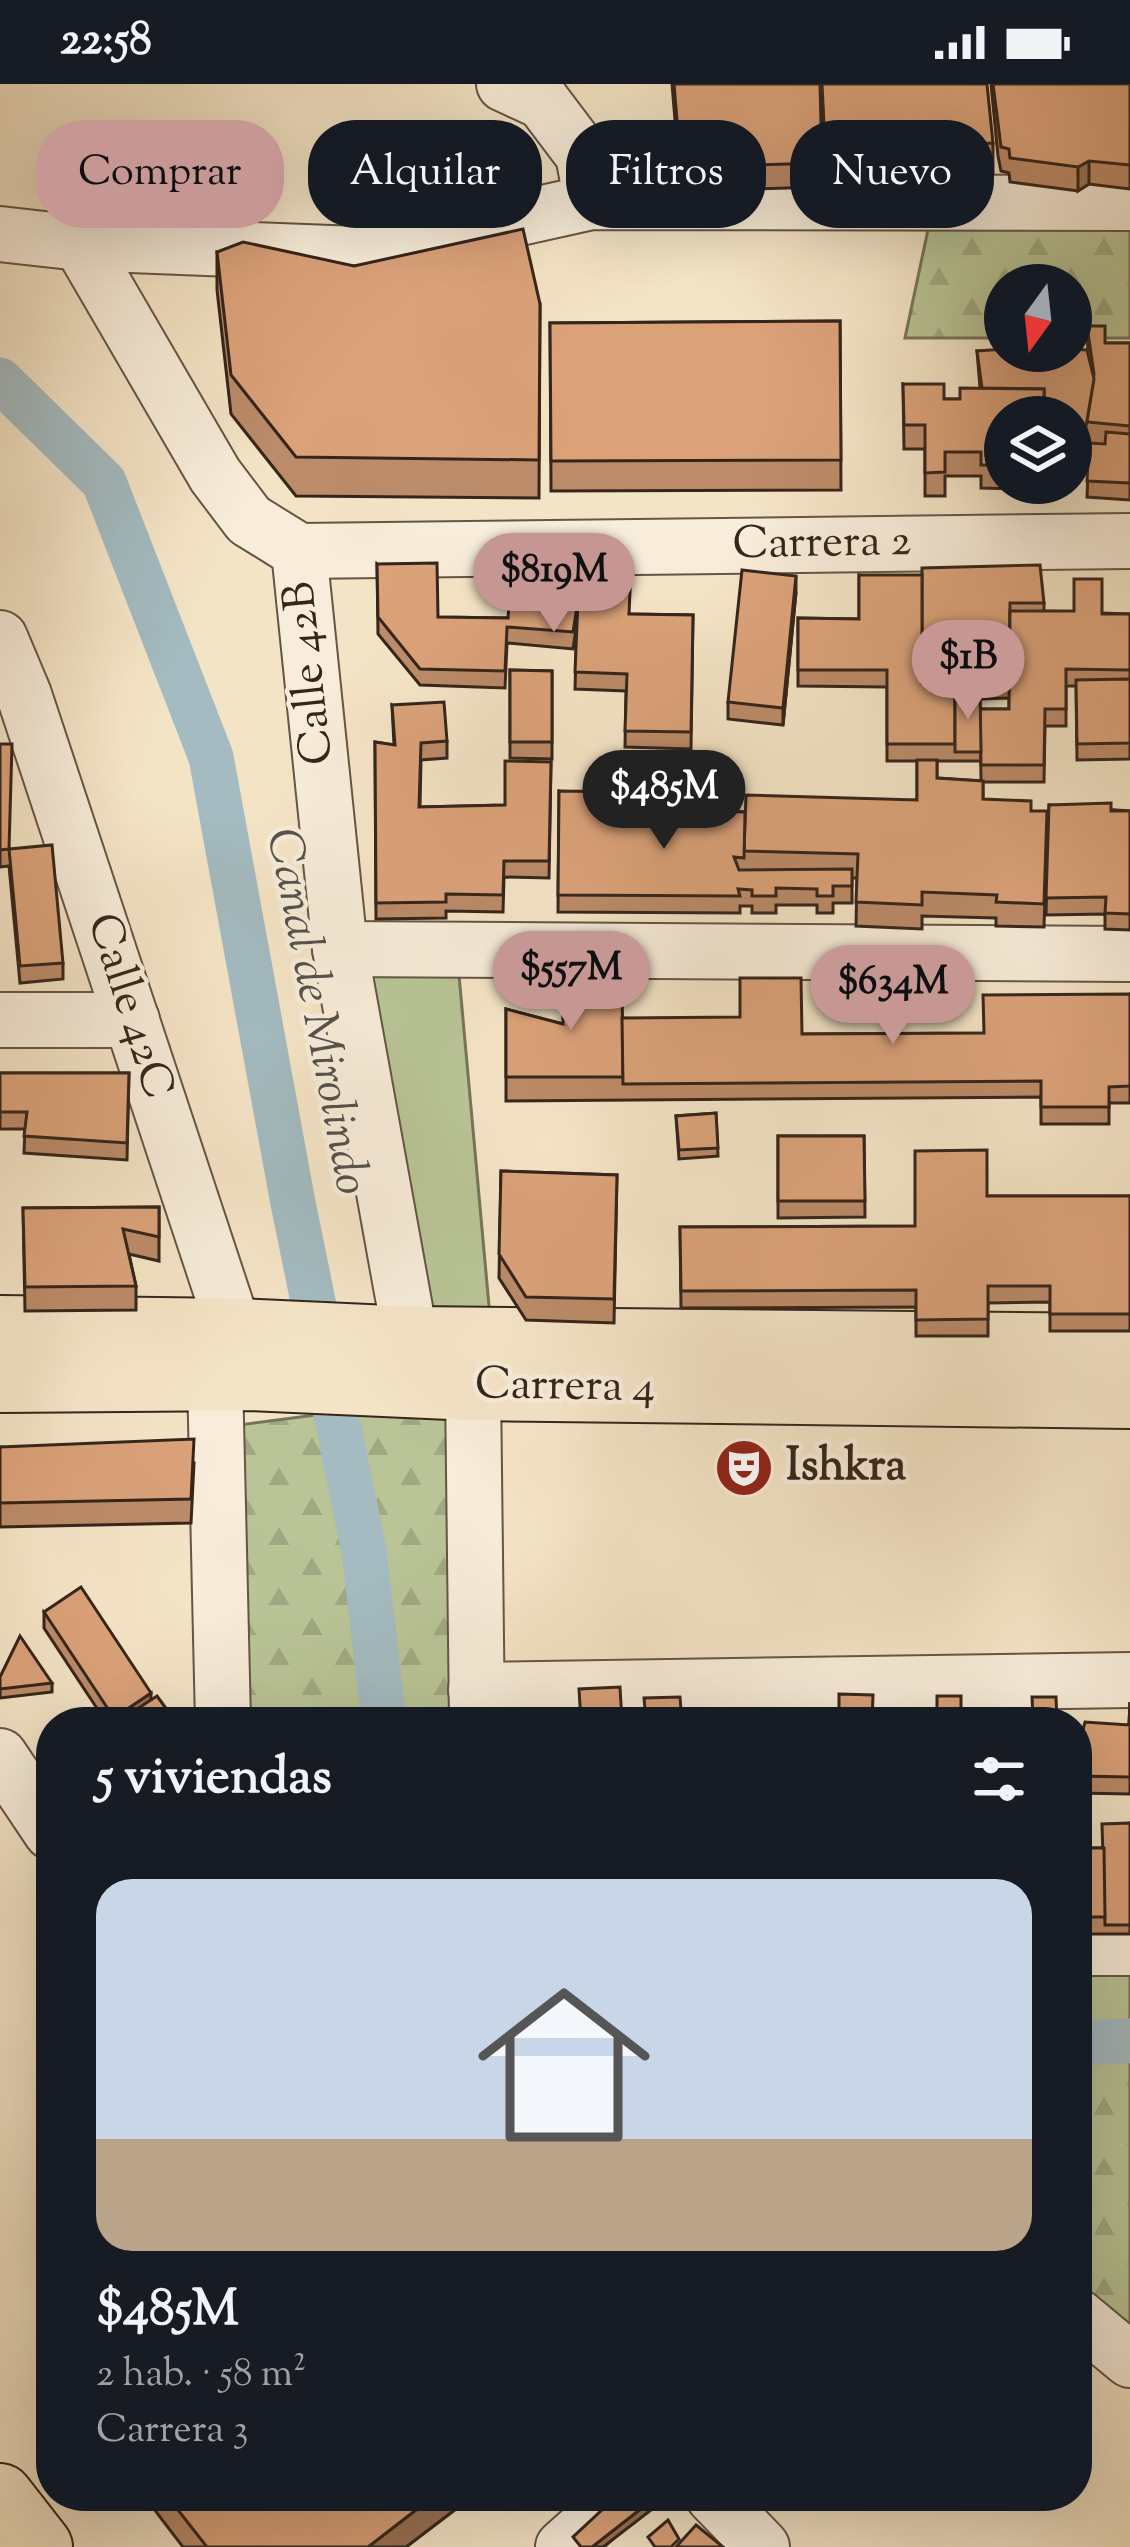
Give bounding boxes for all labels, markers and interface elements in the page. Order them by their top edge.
text: 22:58 [60,10,152,75]
chip: Comprar [36,120,284,228]
chip: Alquilar [308,120,542,228]
chip: Filtros [566,120,766,228]
chip: Nuevo [790,120,994,228]
north arrow [984,264,1092,372]
map controls [984,264,1092,504]
button: layers [984,396,1092,504]
street label: Carrera 2 [732,511,912,579]
pin: $819M [470,533,638,635]
text: $819M [500,544,608,600]
street label: Calle 42B [269,578,353,768]
pin: $1B [910,620,1026,722]
text: $1B [939,631,997,687]
pin: $485M [580,750,748,852]
text: $485M [609,761,719,817]
water label: Canal de Mirolindo [246,823,384,1201]
street label: Calle 42C [67,906,189,1108]
pin: $557M [487,931,655,1033]
text: $557M [520,942,622,998]
pin: $634M [809,945,977,1047]
text: $634M [837,956,949,1012]
street label: Carrera 4 [474,1354,656,1422]
place label: Ishkra [786,1436,906,1501]
theatre icon: Ishkra [713,1437,775,1499]
text: 5 viviendas [96,1743,332,1816]
icon: filters [966,1746,1032,1812]
icon: home [456,1957,672,2173]
text: $485M [96,2275,239,2348]
text: 2 hab. · 58 m² [96,2348,306,2404]
text: Carrera 3 [96,2404,248,2460]

